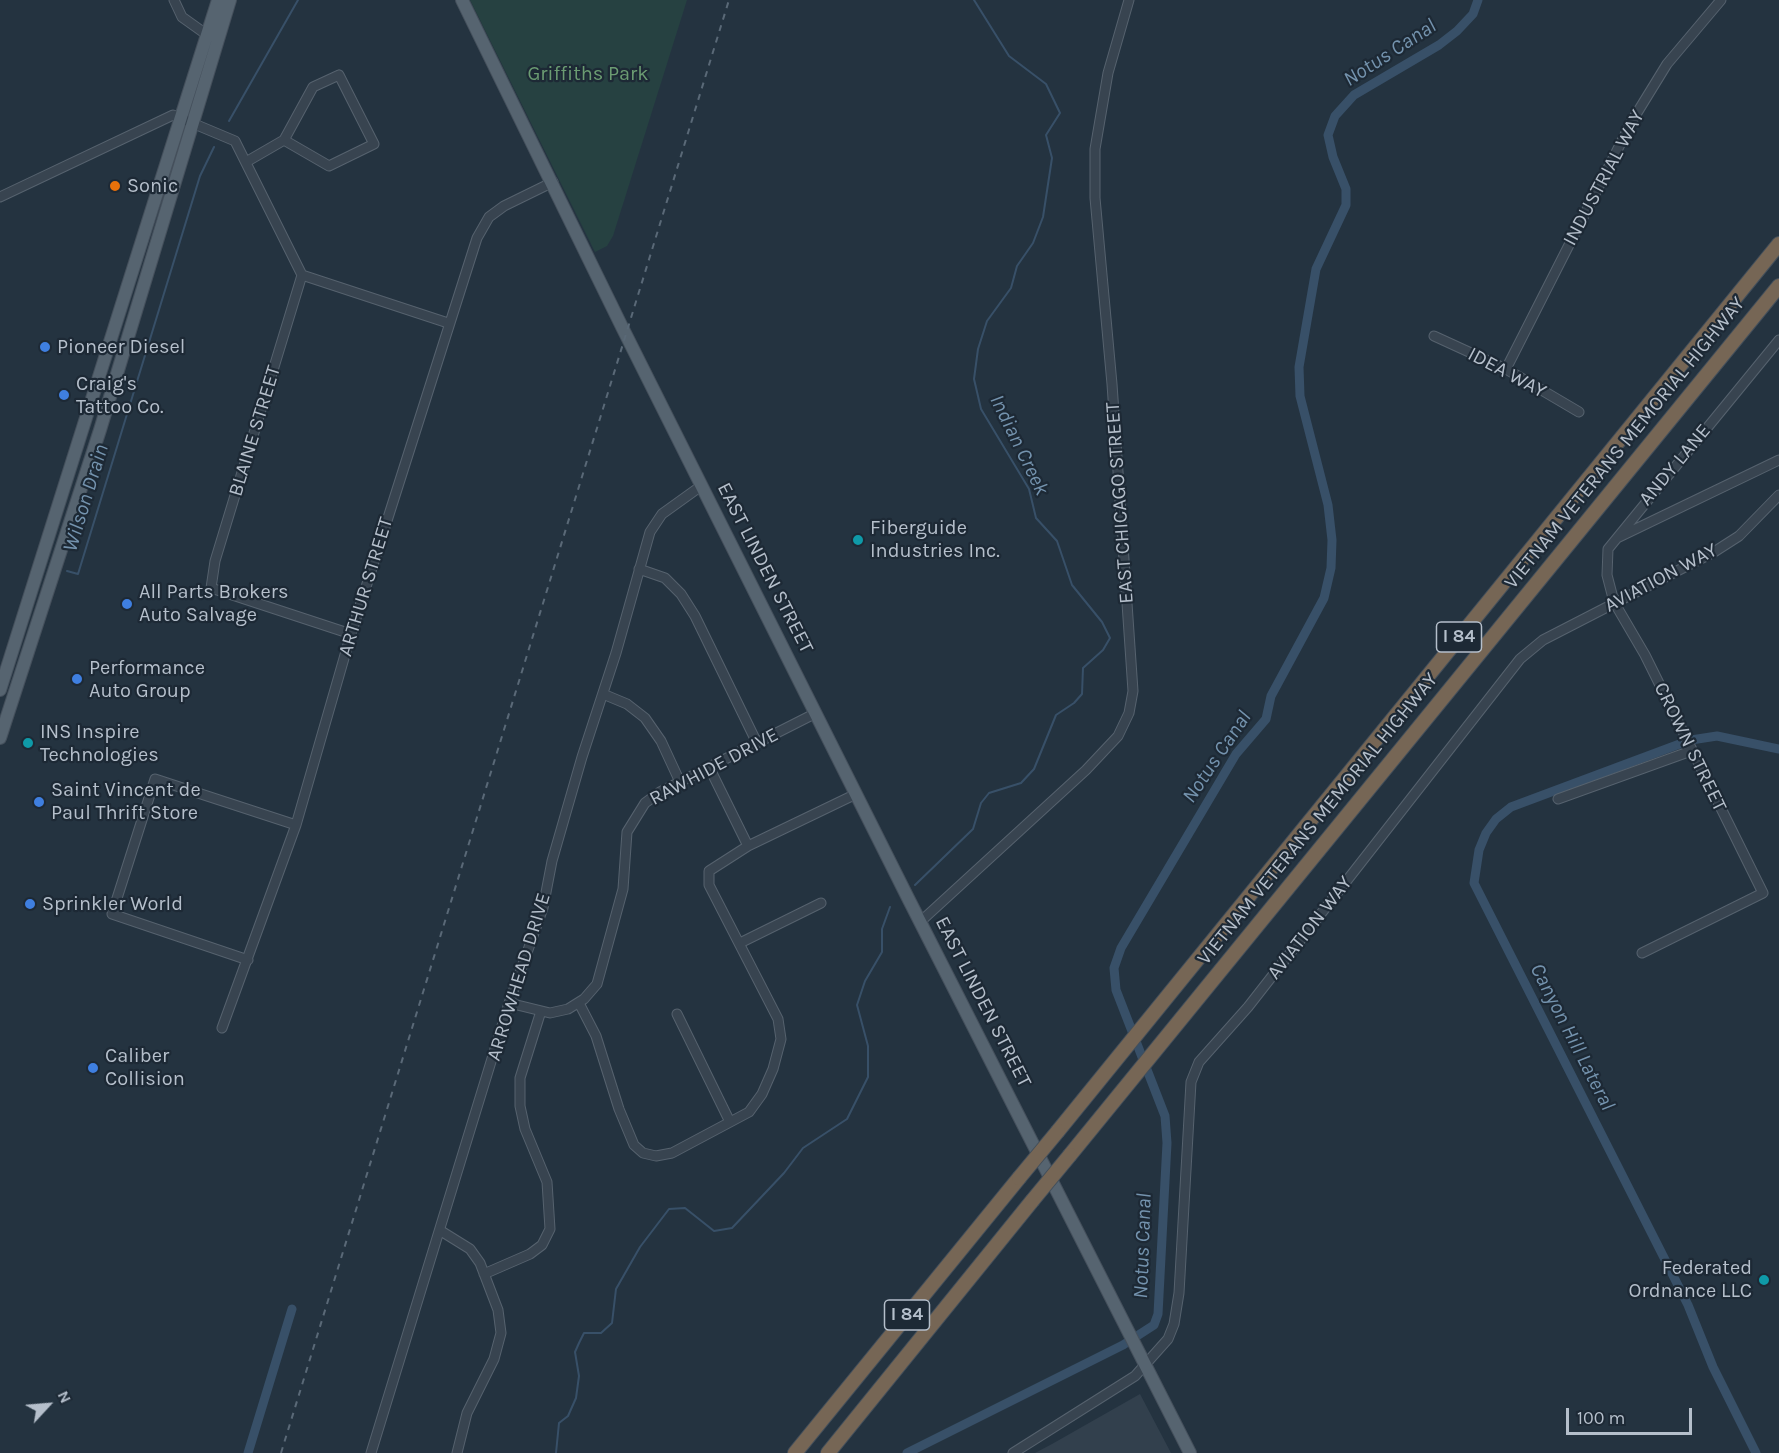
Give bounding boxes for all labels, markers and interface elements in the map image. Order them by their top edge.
water label: Notus Canal [1339,14,1441,92]
park label: Griffiths Park [527,62,649,86]
street label: INDUSTRIAL WAY [1558,106,1650,250]
place label: Sonic [127,174,178,198]
marker: Sonic [108,179,122,193]
street label: VIETNAM VETERANS MEMORIAL HIGHWAY [1500,292,1750,594]
place label: Pioneer Diesel [57,335,185,359]
marker: Pioneer Diesel [38,340,52,354]
street label: IDEA WAY [1464,342,1550,404]
street label: BLAINE STREET [224,363,286,499]
place label: Craig's Tattoo Co. [76,372,164,419]
marker: Craig's Tattoo Co. [57,388,71,402]
water label: Indian Creek [984,391,1054,499]
street label: EAST CHICAGO STREET [1101,401,1139,605]
street label: ANDY LANE [1634,419,1716,511]
water label: Wilson Drain [58,441,114,555]
street label: EAST LINDEN STREET [712,479,818,657]
street label: ARTHUR STREET [333,515,399,659]
place label: Fiberguide Industries Inc. [870,516,1000,563]
marker: Fiberguide Industries Inc. [851,533,865,547]
street label: AVIATION WAY [1600,538,1722,618]
place label: All Parts Brokers Auto Salvage [139,580,288,627]
marker: All Parts Brokers Auto Salvage [120,597,134,611]
road number: I 84 [1436,622,1482,652]
place label: Performance Auto Group [89,656,205,703]
street label: VIETNAM VETERANS MEMORIAL HIGHWAY [1193,668,1443,970]
marker: Performance Auto Group [70,672,84,686]
street label: CROWN STREET [1648,679,1732,815]
water label: Notus Canal [1177,706,1257,808]
place label: INS Inspire Technologies [40,720,159,767]
street label: RAWHIDE DRIVE [645,723,783,811]
marker: INS Inspire Technologies [21,736,35,750]
place label: Saint Vincent de Paul Thrift Store [51,778,201,825]
marker: Saint Vincent de Paul Thrift Store [32,795,46,809]
street label: AVIATION WAY [1262,872,1358,984]
street label: ARROWHEAD DRIVE [482,890,556,1064]
place label: Sprinkler World [42,892,183,916]
marker: Sprinkler World [23,897,37,911]
street label: EAST LINDEN STREET [930,913,1036,1091]
water label: Canyon Hill Lateral [1524,959,1620,1115]
place label: Caliber Collision [105,1044,185,1091]
marker: Caliber Collision [86,1061,100,1075]
water label: Notus Canal [1129,1193,1157,1299]
place label: Federated Ordnance LLC [1629,1256,1752,1303]
marker: Federated Ordnance LLC [1757,1273,1771,1287]
road number: I 84 [884,1300,930,1330]
north arrow [18,1375,78,1435]
text: N [54,1388,76,1406]
scale bar [1569,1396,1695,1434]
text: 100 m [1577,1407,1625,1429]

